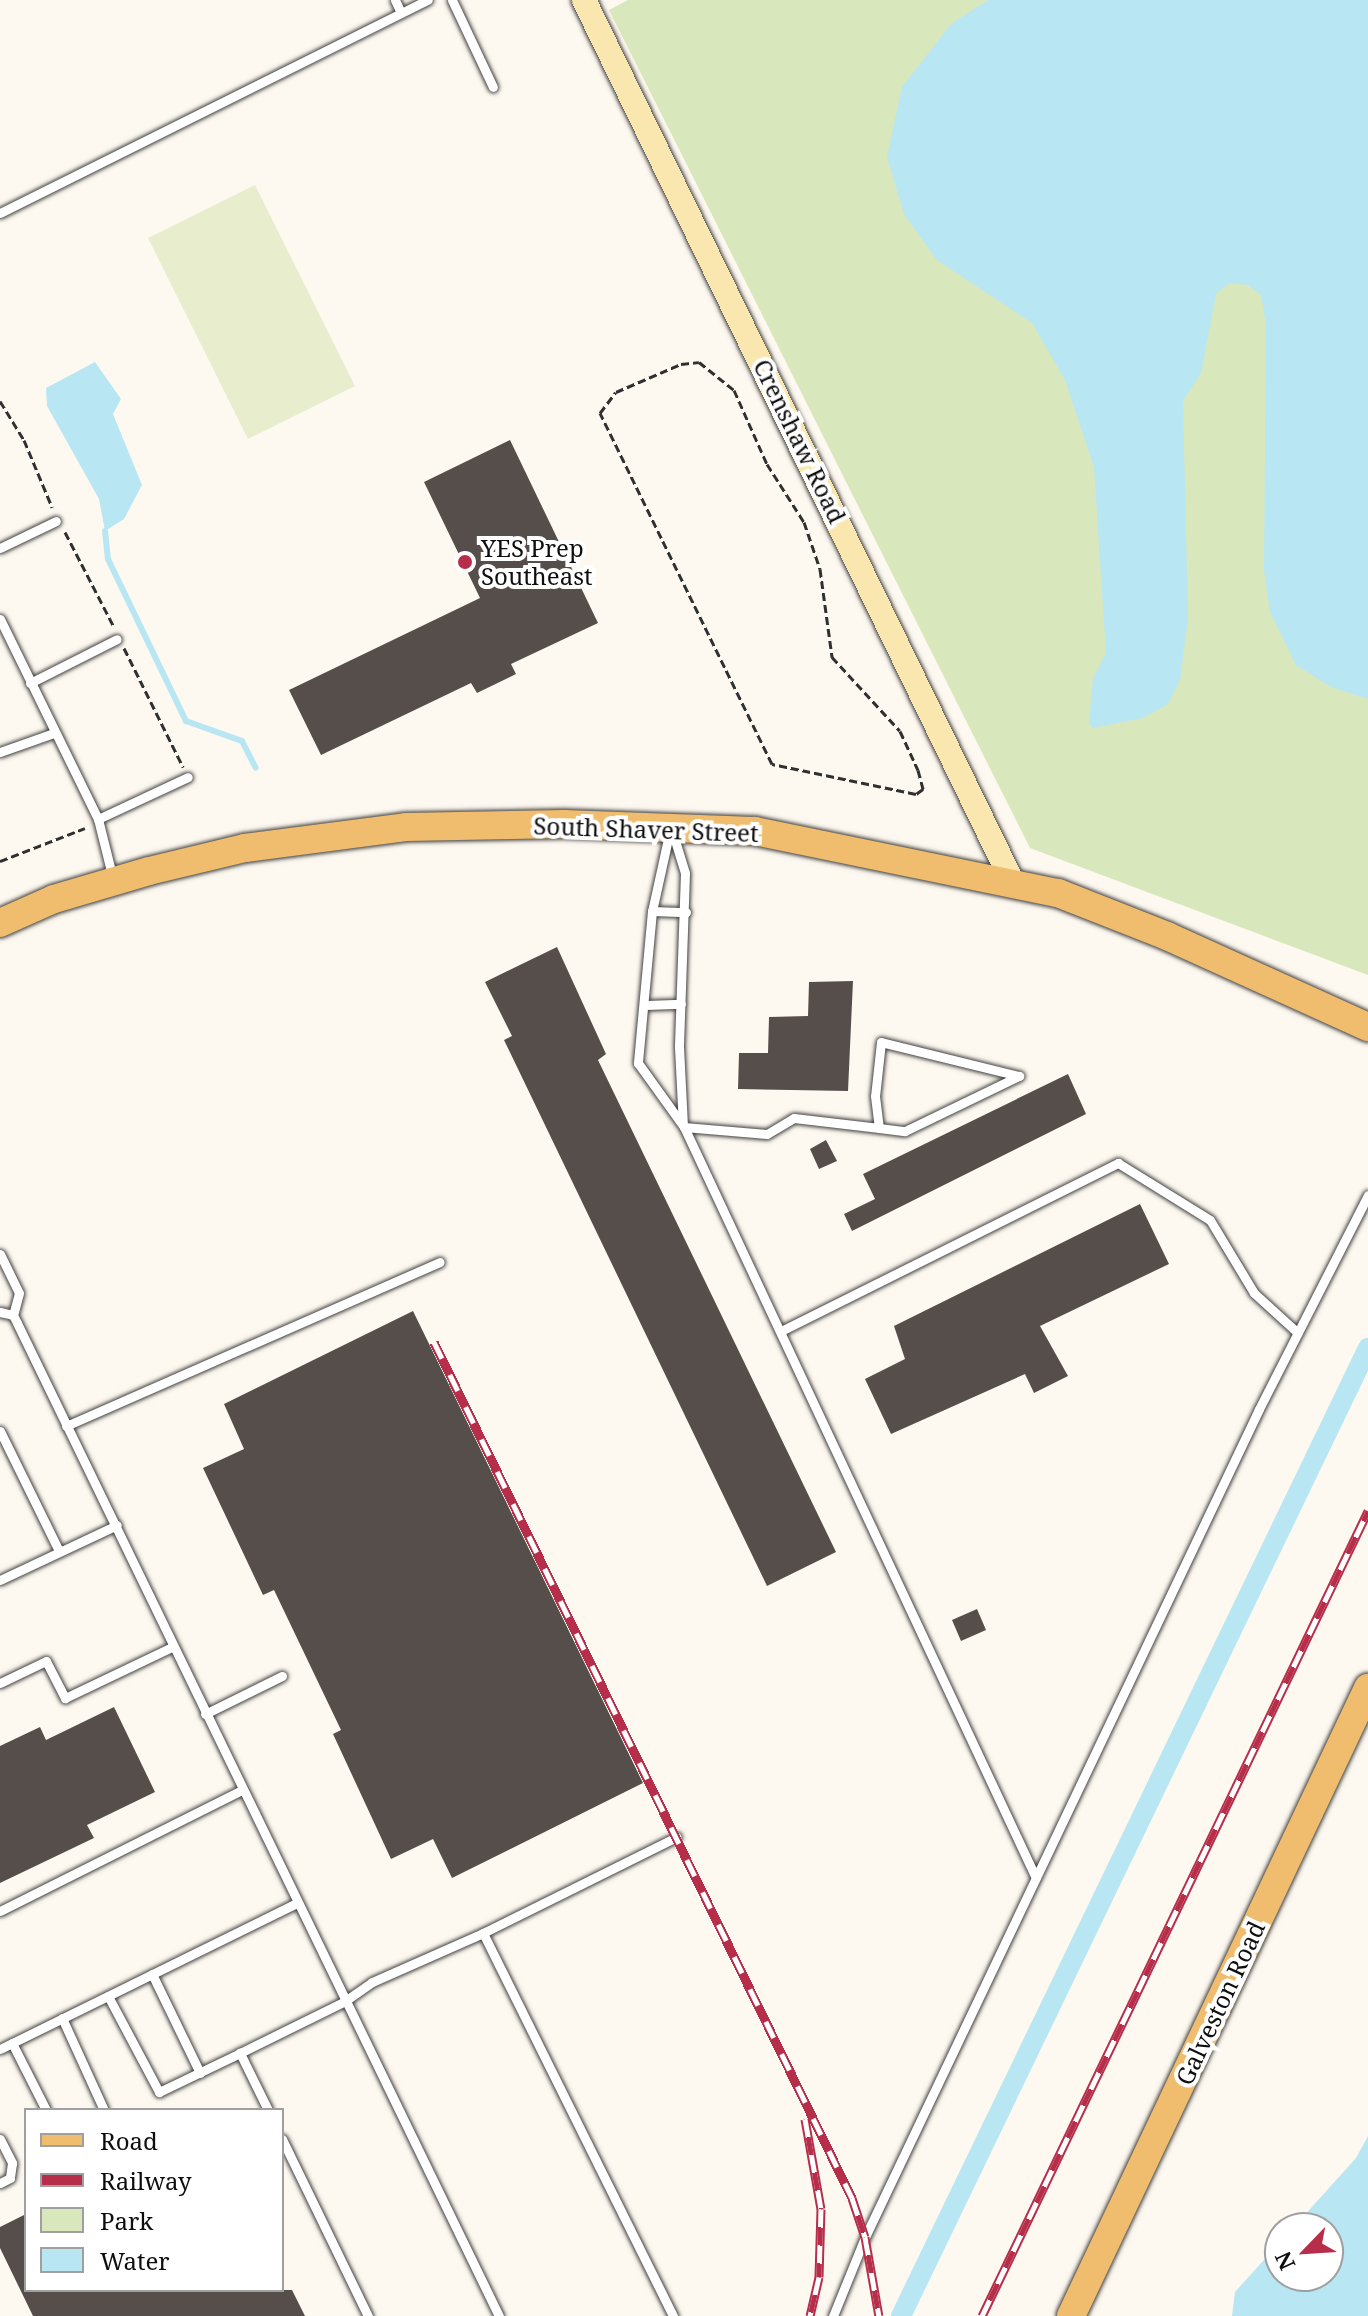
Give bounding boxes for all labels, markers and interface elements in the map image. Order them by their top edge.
street label: Crenshaw Road [748,354,852,528]
place label: YES Prep Southeast [481,534,592,590]
marker: YES Prep Southeast [456,553,474,571]
street label: South Shaver Street [533,811,759,847]
street label: Galveston Road [1169,1916,1271,2090]
legend [24,2108,284,2292]
text: Road [100,2124,158,2157]
text: Railway [100,2164,192,2197]
text: Park [100,2204,153,2237]
north arrow [1264,2212,1344,2292]
text: Water [100,2244,170,2277]
text: N [1267,2247,1301,2275]

